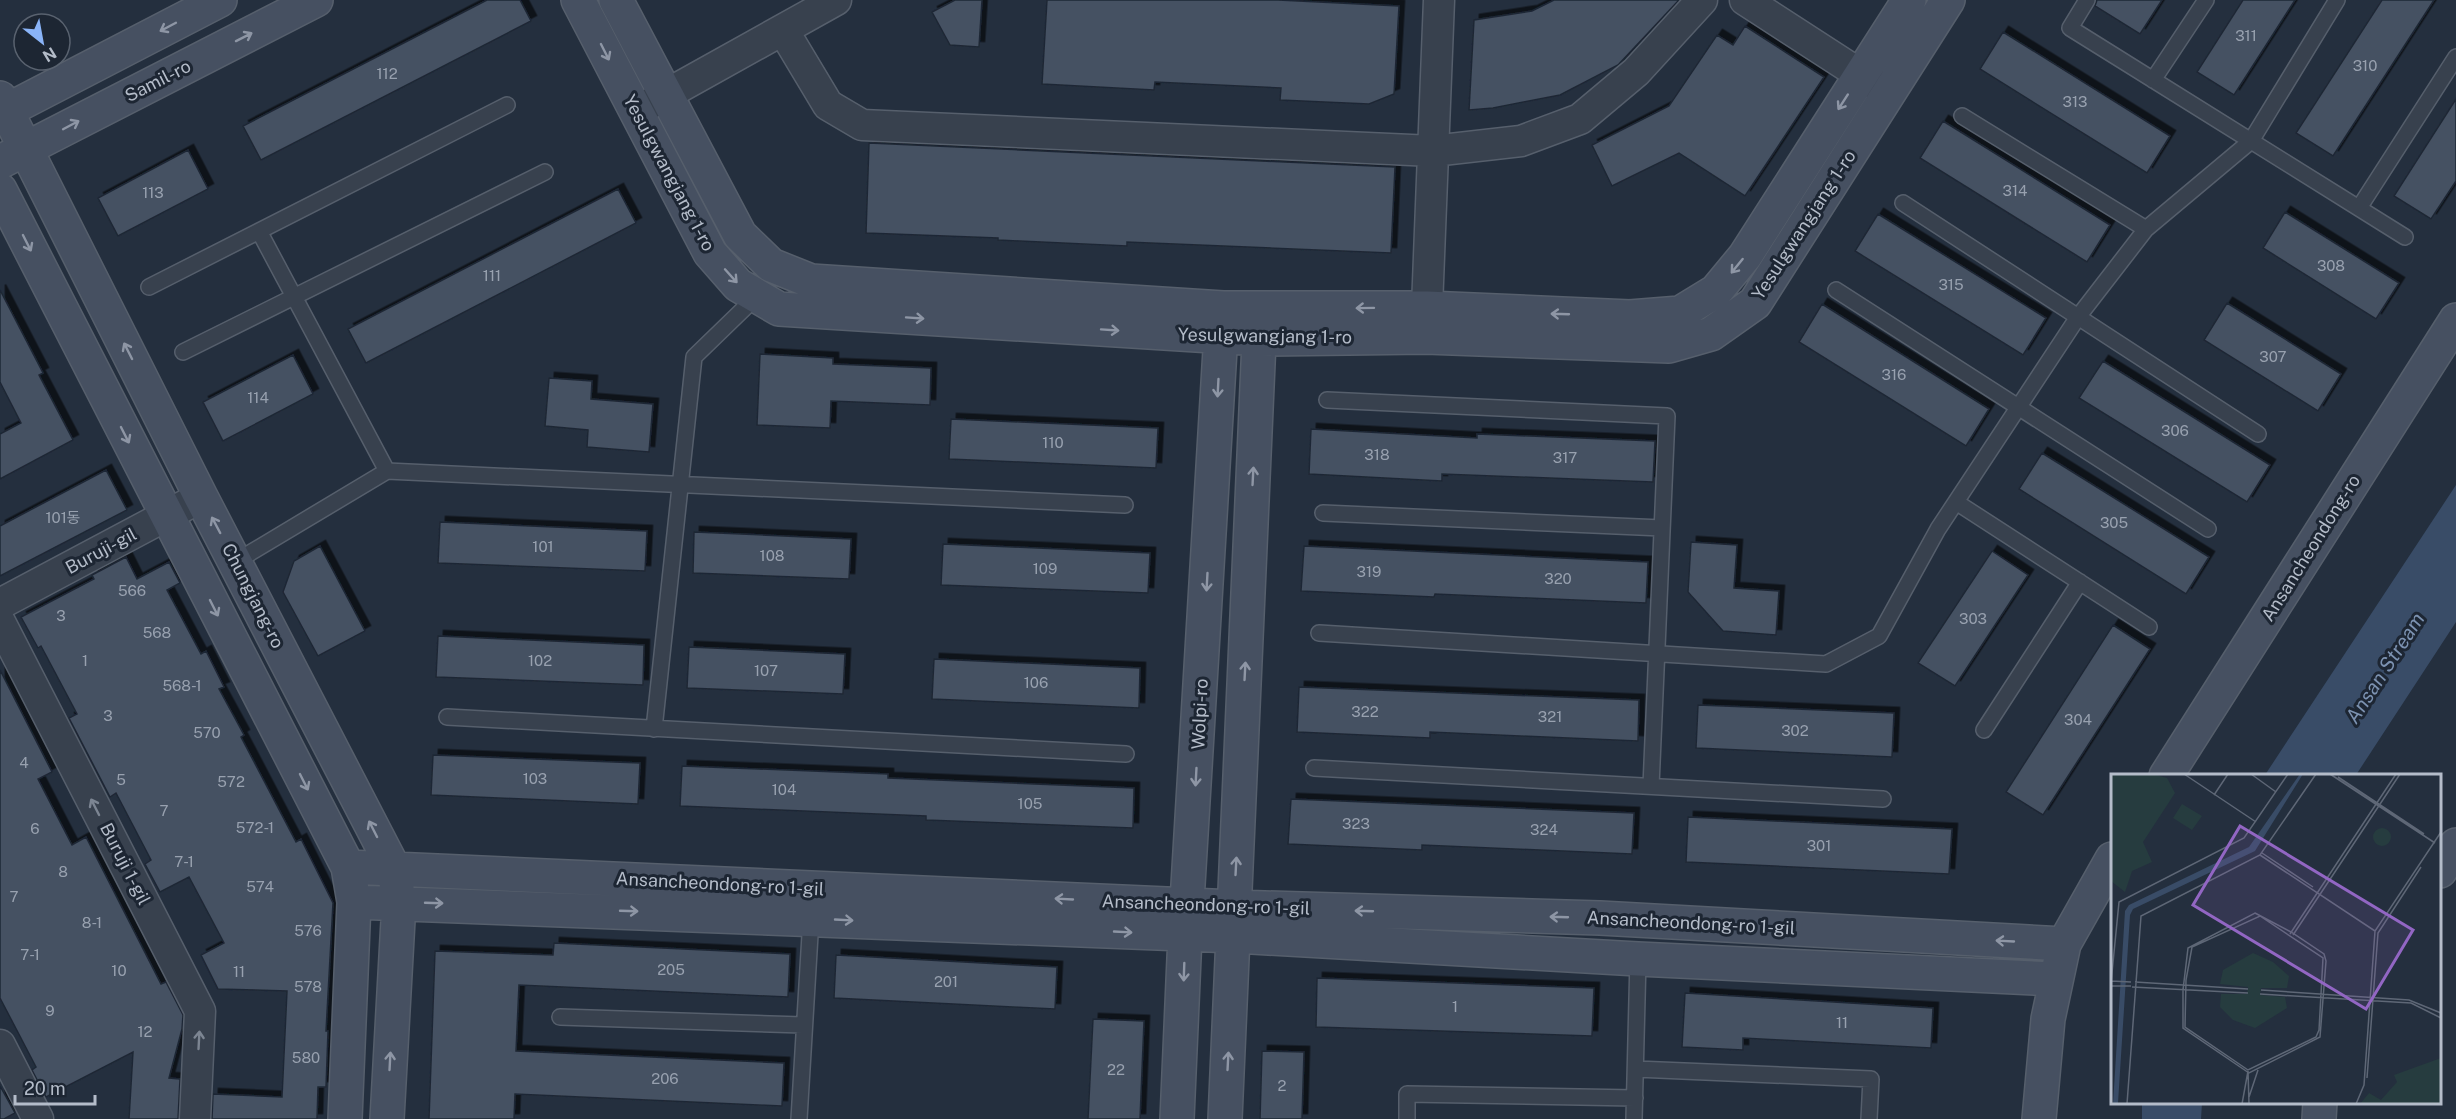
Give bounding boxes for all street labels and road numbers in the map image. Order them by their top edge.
street label: Samil-ro [121,55,194,106]
street label: Yesulgwangjang 1-ro [619,91,720,255]
street label: Yesulgwangjang 1-ro [1747,146,1860,304]
street label: Yesulgwangjang 1-ro [1178,323,1352,348]
street label: Ansancheondong-ro [2257,471,2364,625]
street label: Buruji-gil [62,523,140,578]
street label: Chungjang-ro [218,540,289,652]
street label: Wolpi-ro [1187,678,1212,750]
street label: Buruji 1-gil [96,819,155,908]
street label: Ansancheondong-ro 1-gil [615,868,825,899]
street label: Ansancheondong-ro 1-gil [1101,890,1311,919]
street label: Ansancheondong-ro 1-gil [1586,907,1796,938]

